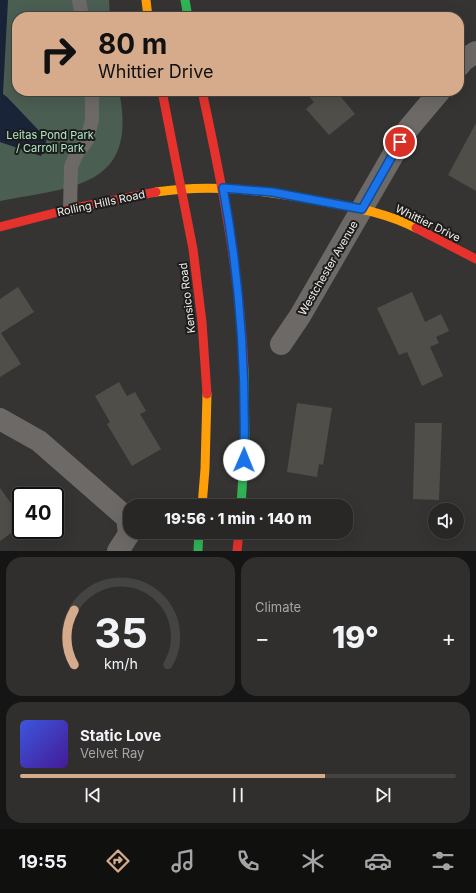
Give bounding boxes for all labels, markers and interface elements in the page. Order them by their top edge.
text: 80 m [98,27,167,61]
icon: right [32,28,84,80]
text: Whittier Drive [98,61,213,82]
pin [383,125,417,159]
park label: Leitas Pond Park / Carroll Park [6,128,94,155]
icon: arrive [389,131,411,153]
street label: Rolling Hills Road [56,187,146,219]
street label: Whittier Drive [393,201,463,245]
street label: Westchester Avenue [295,218,361,318]
street label: Kensico Road [176,262,198,334]
position arrow [223,439,265,481]
speed limit sign: 40 [12,487,64,539]
map controls [428,503,464,539]
button: sound [428,503,464,539]
text: 19:56 · 1 min · 140 m [164,509,312,528]
text: Climate [255,599,301,615]
text: 35 [94,607,147,657]
text: 19° [332,619,379,655]
text: − [255,625,270,651]
text: + [441,625,456,651]
text: km/h [104,654,137,671]
text: Static Love [80,726,161,745]
text: Velvet Ray [80,745,144,761]
icon: previous [82,784,104,806]
icon: pause [227,784,249,806]
icon: next [372,784,394,806]
icon: directions [104,847,132,875]
icon: music [169,847,197,875]
icon: phone [234,847,262,875]
icon: climate [299,847,327,875]
icon: car [364,847,392,875]
icon: filters [429,847,457,875]
text: 19:55 [19,851,67,872]

